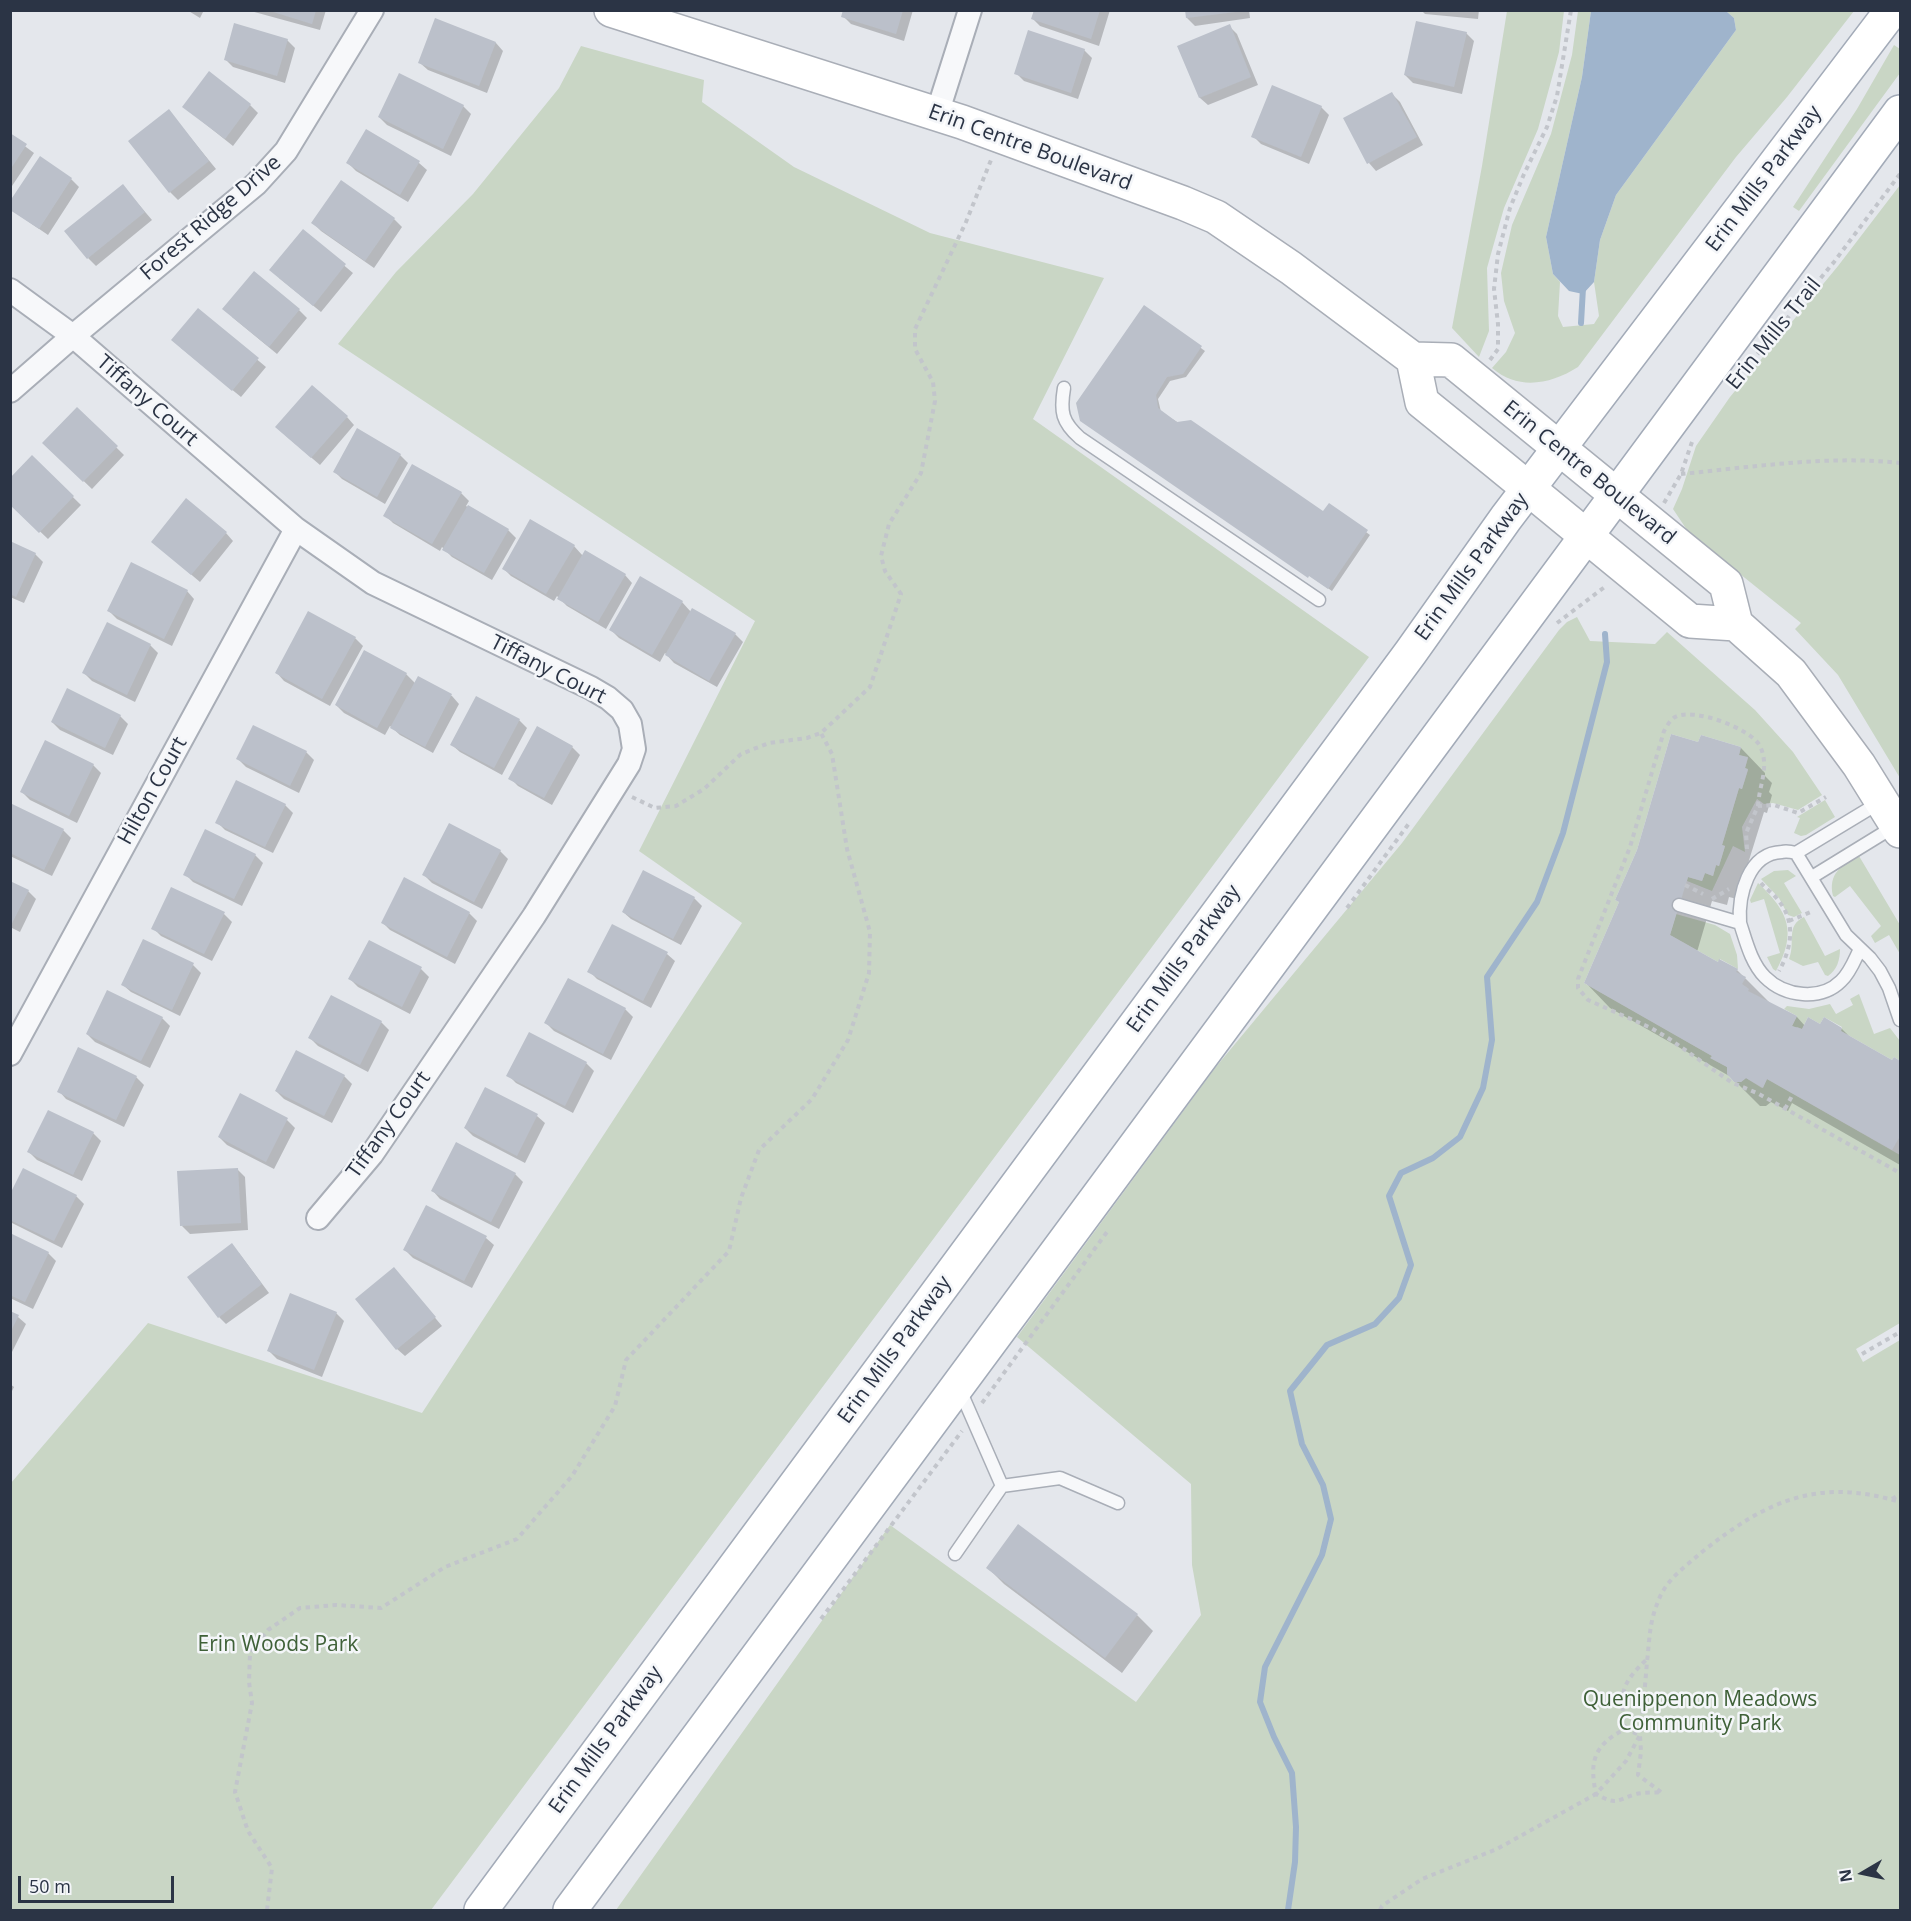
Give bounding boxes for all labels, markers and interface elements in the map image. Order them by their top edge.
street label: Erin Centre Boulevard [925,99,1135,197]
street label: Erin Mills Parkway [1701,101,1827,257]
street label: Forest Ridge Drive [136,150,286,286]
street label: Erin Mills Trail [1721,273,1827,395]
street label: Tiffany Court [91,350,203,452]
street label: Erin Centre Boulevard [1498,396,1680,550]
street label: Erin Mills Parkway [1410,488,1534,646]
street label: Tiffany Court [486,630,610,710]
street label: Hilton Court [113,733,193,849]
street label: Erin Mills Parkway [1122,880,1246,1038]
street label: Tiffany Court [342,1066,436,1184]
street label: Erin Mills Parkway [833,1271,957,1429]
park label: Erin Woods Park [198,1632,358,1658]
street label: Erin Mills Parkway [544,1661,668,1819]
park label: Quenippenon Meadows Community Park [1583,1687,1817,1737]
north arrow [1833,1843,1893,1903]
scale bar [21,1864,177,1902]
text: N [1833,1868,1857,1884]
text: 50 m [29,1874,71,1898]

